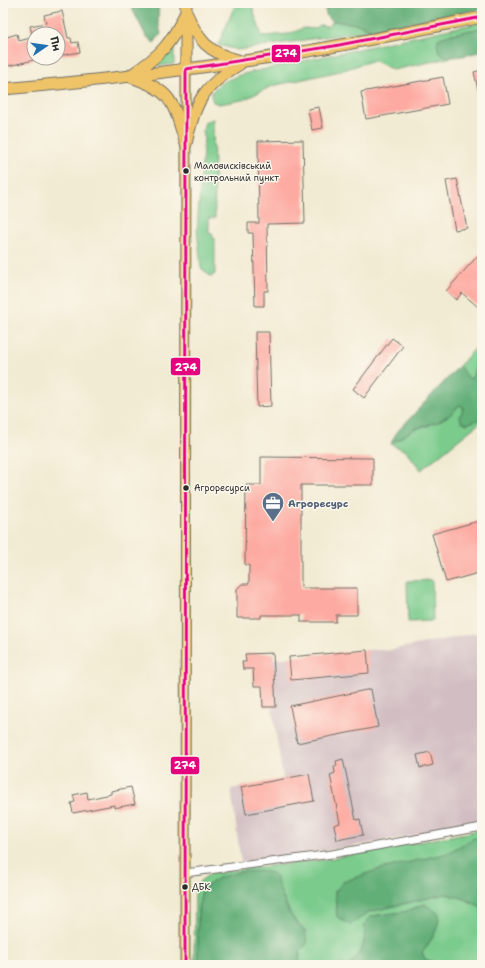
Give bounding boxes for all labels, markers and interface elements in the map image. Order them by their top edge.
north arrow [26,26,66,66]
text: Пн [46,35,64,53]
line badge: 274 [271,44,301,63]
text: 274 [275,46,298,61]
place label: Маловисківський контрольний пункт [194,160,279,184]
marker: Маловисківський контрольний пункт [181,166,191,176]
line badge: 274 [170,357,201,376]
text: 274 [175,360,198,375]
place label: Агроресурси [194,482,250,494]
marker: Агроресурси [181,483,191,493]
office icon: Агроресурс [260,490,286,523]
place label: Агроресурс [288,497,348,510]
line badge: 274 [170,756,200,775]
text: 274 [174,758,197,773]
place label: ДБК [192,881,210,893]
marker: ДБК [180,882,190,892]

